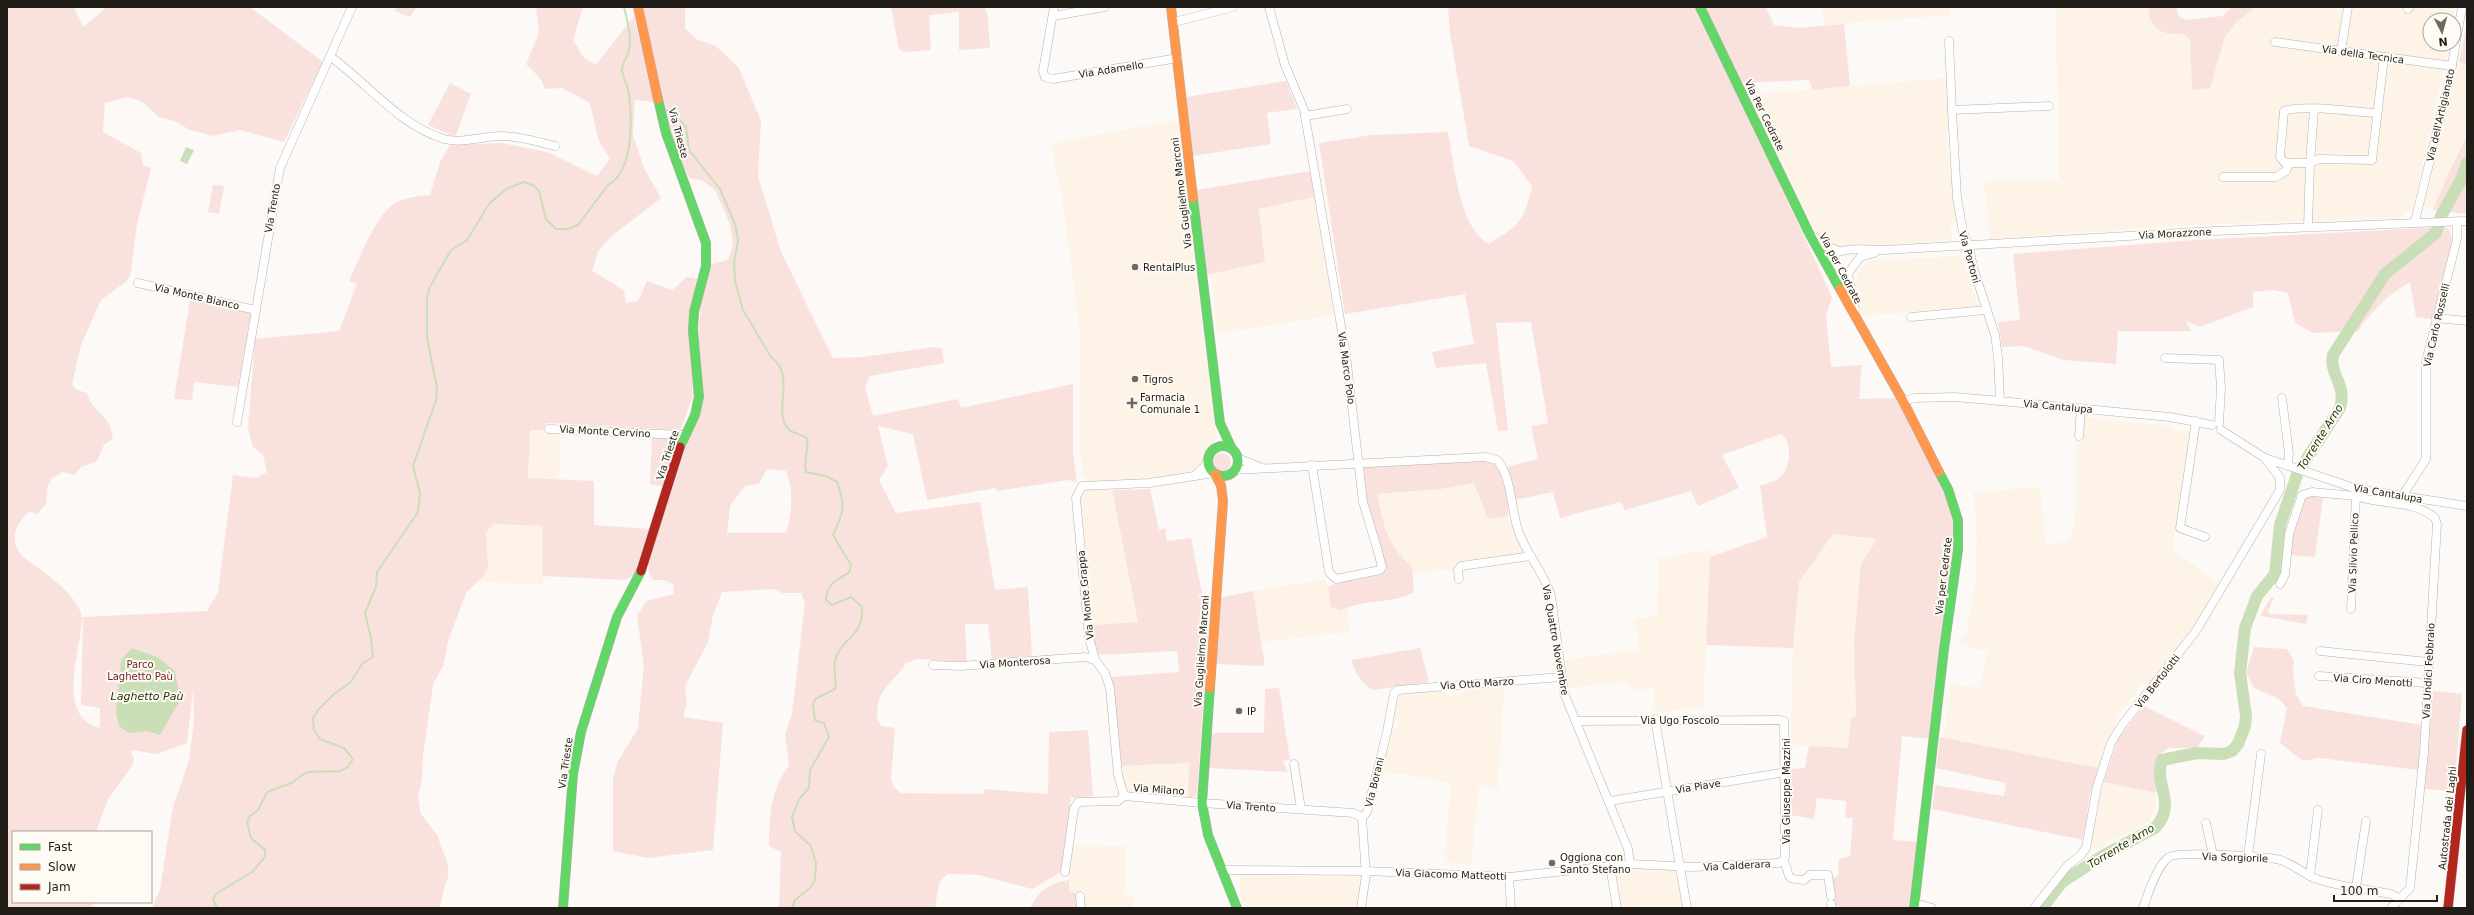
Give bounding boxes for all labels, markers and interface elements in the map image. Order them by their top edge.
north arrow [2422,12,2462,52]
text: N [2438,35,2448,48]
street label: Via della Tecnica [2321,43,2405,66]
street label: Via Adamello [1078,59,1144,80]
street label: Via dell'Artigianato [2424,68,2457,163]
street label: Via Per Cedrate [1743,78,1787,153]
street label: Via Trieste [667,107,691,160]
street label: Via Guglielmo Marconi [1169,137,1194,249]
street label: Via Trento [263,183,282,234]
street label: Via Morazzone [2138,226,2212,241]
street label: Via Portoni [1957,230,1982,284]
street label: Via per Cedrate [1817,231,1864,305]
marker: RentalPlus [1130,262,1140,272]
place label: RentalPlus [1143,262,1195,273]
street label: Via Monte Bianco [153,281,240,312]
street label: Via Carlo Rosselli [2422,282,2451,368]
street label: Via Marco Polo [1336,331,1357,405]
marker: Tigros [1130,374,1140,384]
place label: Tigros [1142,374,1173,385]
place label: Farmacia Comunale 1 [1140,392,1200,415]
marker: Farmacia Comunale 1 [1127,398,1137,408]
street label: Via Cantalupa [2023,398,2093,415]
water label: Torrente Arno [2295,402,2346,473]
street label: Via Monte Cervino [559,424,651,439]
street label: Via Trieste [654,429,681,481]
street label: Via Cantalupa [2353,482,2423,505]
street label: Via Silvio Pellico [2347,513,2360,593]
street label: Via per Cedrate [1933,537,1954,616]
street label: Via Monte Grappa [1075,550,1096,640]
street label: Via Quattro Novembre [1540,584,1571,696]
street label: Via Guglielmo Marconi [1192,595,1211,707]
street label: Via Undici Febbraio [2420,623,2437,719]
street label: Via Bertolotti [2133,652,2182,710]
street label: Via Monterosa [979,655,1051,670]
park label: Parco Laghetto Paù [107,659,173,682]
street label: Via Ciro Menotti [2333,672,2413,689]
street label: Via Otto Marzo [1440,675,1514,692]
water label: Laghetto Paù [111,690,183,703]
marker: IP [1234,706,1244,716]
place label: IP [1247,706,1256,717]
street label: Via Ugo Foscolo [1641,715,1719,726]
street label: Via Trieste [556,737,575,789]
street label: Via Giuseppe Mazzini [1781,738,1792,844]
street label: Via Borani [1363,756,1386,808]
street label: Autostrada dei Laghi [2437,766,2458,870]
street label: Via Piave [1675,778,1721,795]
street label: Via Milano [1133,782,1185,797]
street label: Via Trento [1226,799,1276,814]
water label: Torrente Arno [2086,821,2157,871]
legend [12,831,152,903]
text: Fast [48,840,72,854]
street label: Via Sorgiorile [2202,851,2268,864]
place label: Oggiona con Santo Stefano [1560,852,1631,875]
marker: Oggiona con Santo Stefano [1547,858,1557,868]
street label: Via Calderara [1703,858,1771,873]
text: Slow [48,860,76,874]
street label: Via Giacomo Matteotti [1395,867,1507,882]
scale bar [2334,877,2437,903]
text: Jam [47,880,71,894]
text: 100 m [2340,884,2378,898]

